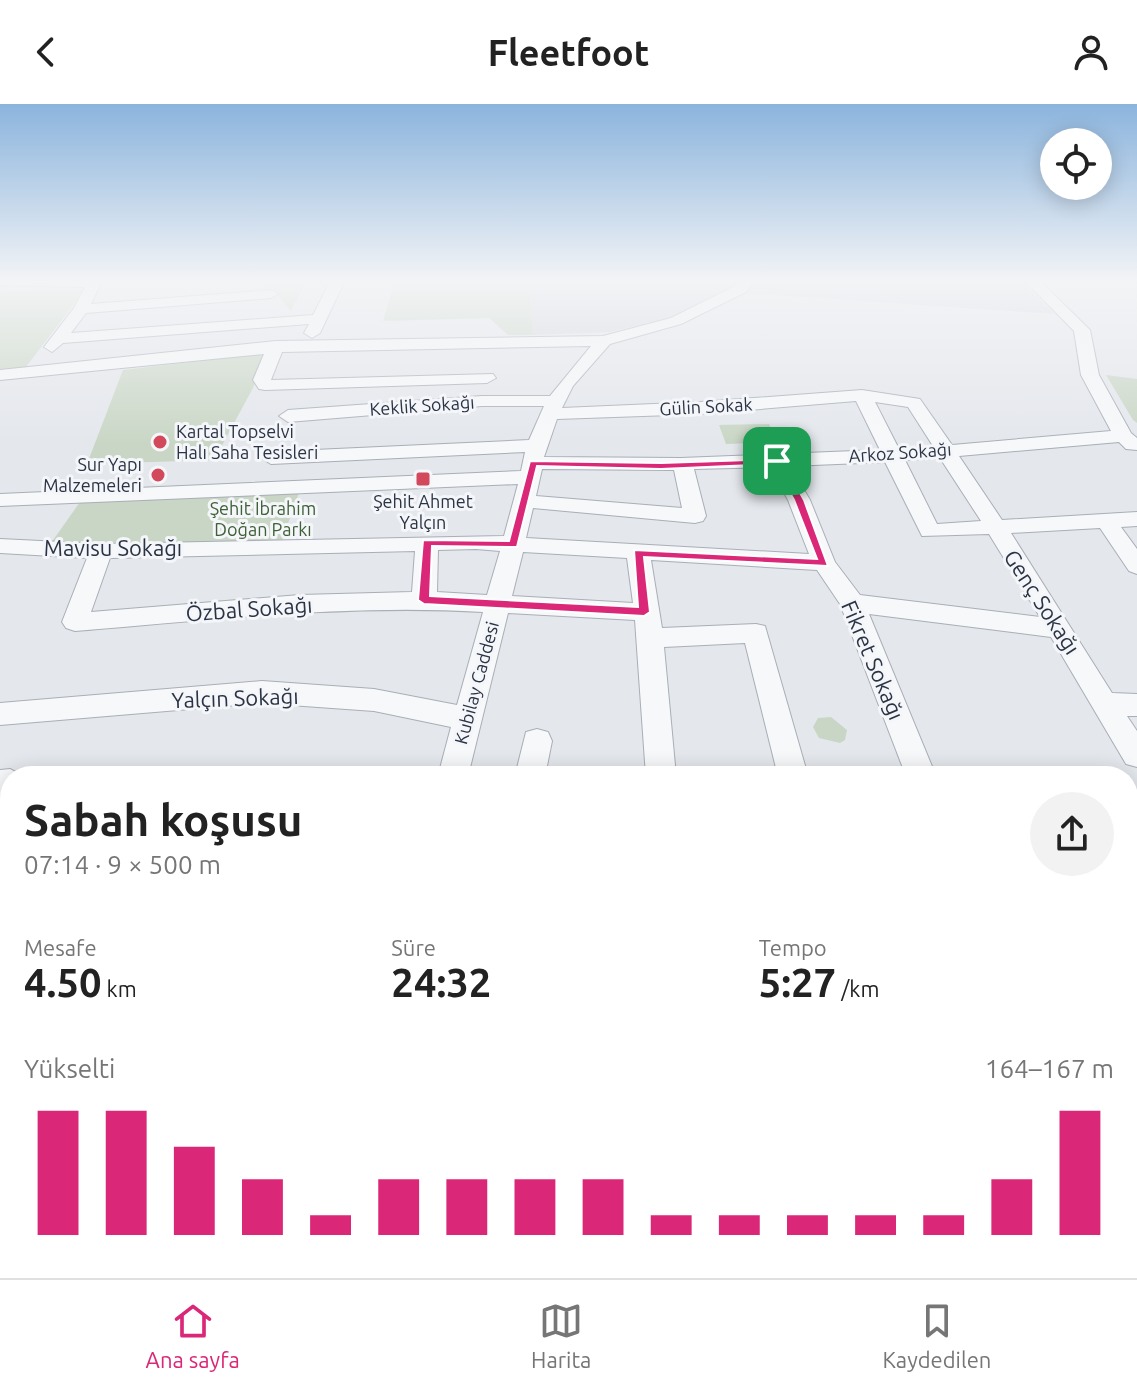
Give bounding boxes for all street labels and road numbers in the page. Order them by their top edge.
street label: Keklik Sokağı [369,391,475,419]
street label: Gülin Sokak [659,394,753,418]
street label: Arkoz Sokağı [848,438,952,466]
street label: Mavisu Sokağı [44,535,182,560]
street label: Genç Sokağı [999,545,1085,659]
street label: Özbal Sokağı [185,592,313,625]
street label: Fikret Sokağı [837,596,910,723]
street label: Kubilay Caddesi [450,619,502,746]
street label: Yalçın Sokağı [171,683,299,712]

